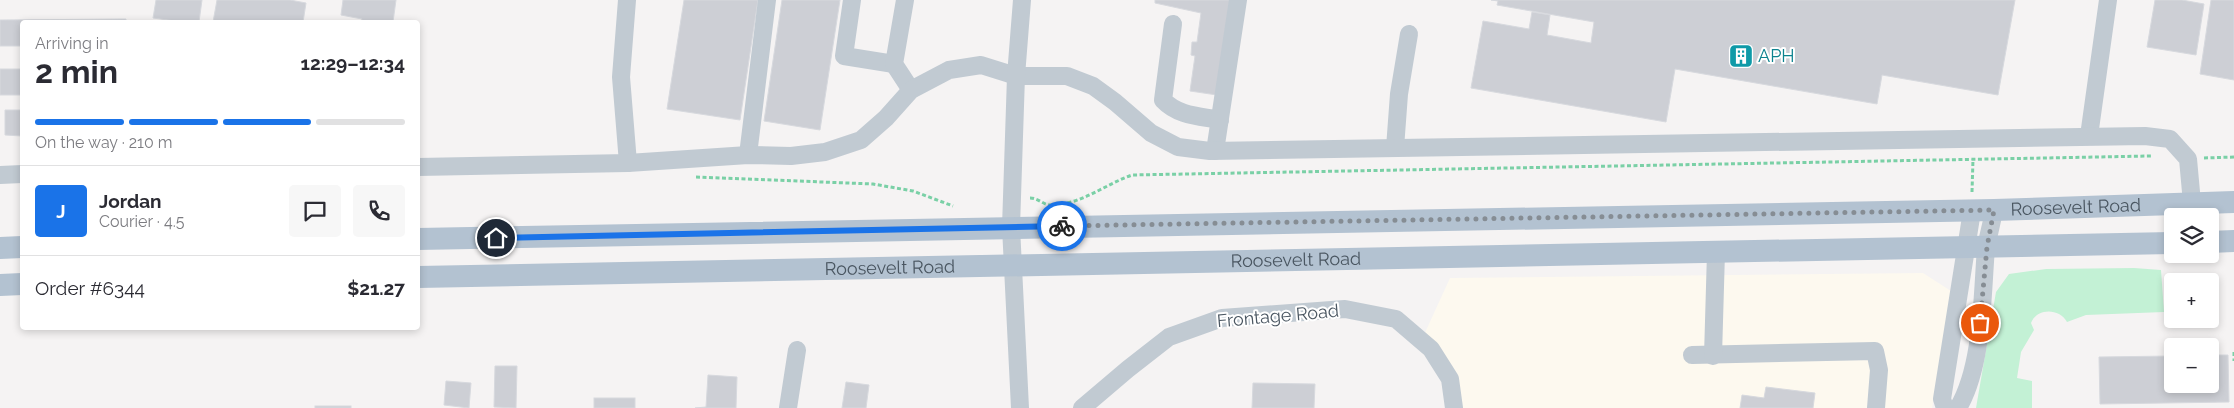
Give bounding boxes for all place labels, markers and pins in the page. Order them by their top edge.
building icon: APH [1728,43,1754,69]
place label: APH [1758,45,1795,66]
pin [475,217,517,259]
pin [1959,302,2001,344]

